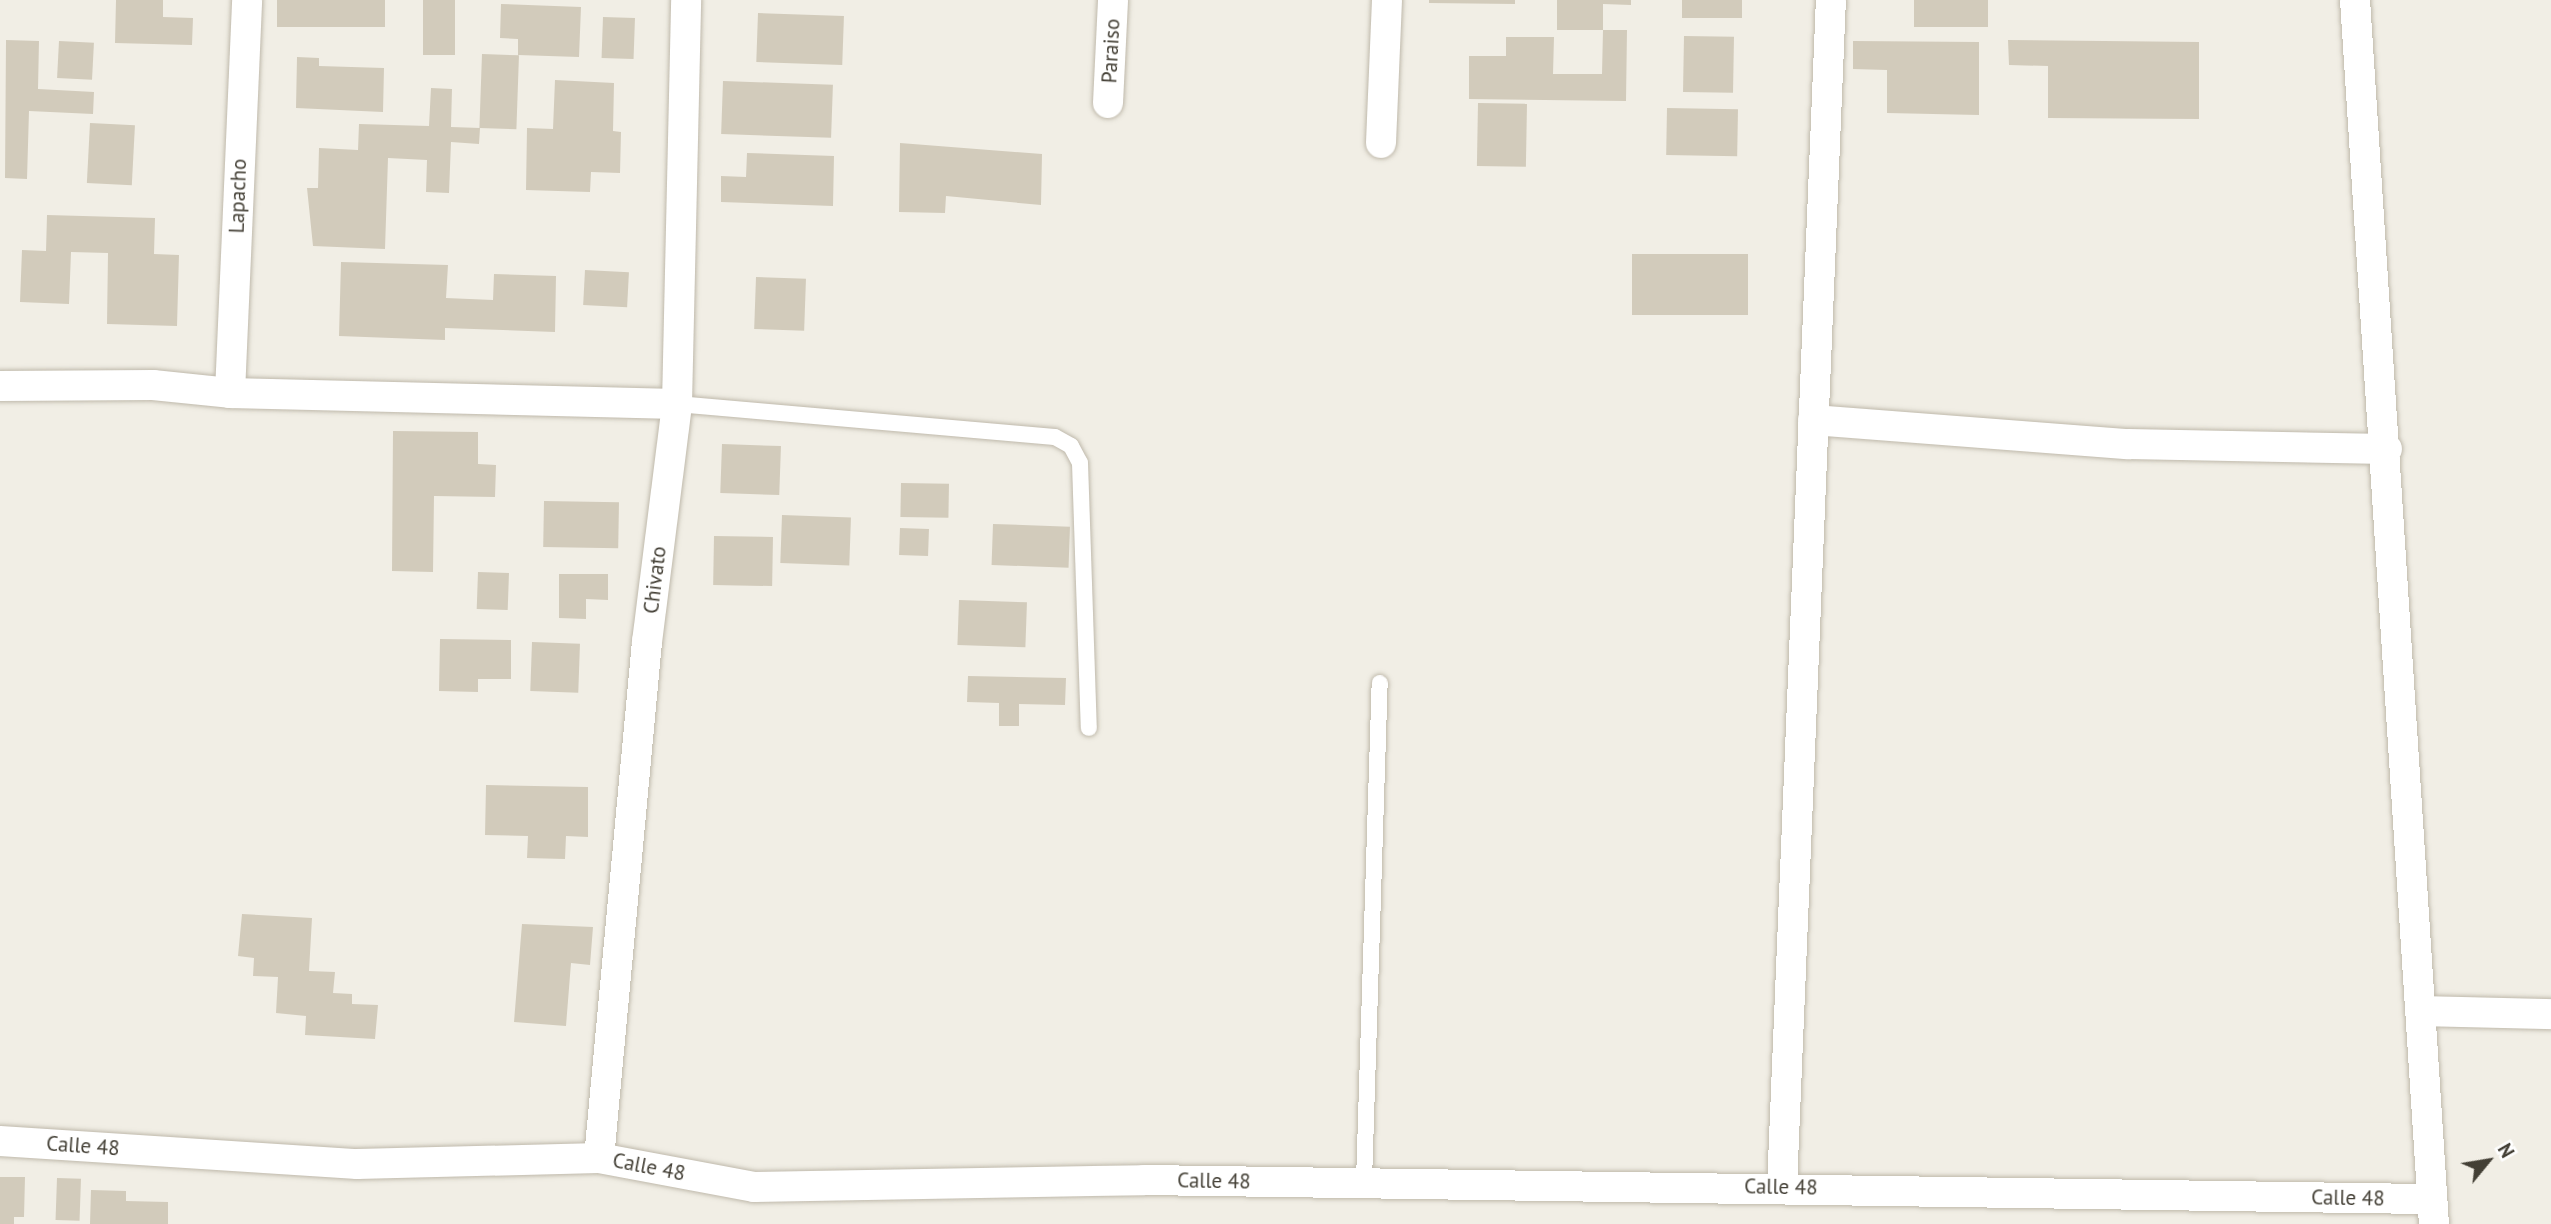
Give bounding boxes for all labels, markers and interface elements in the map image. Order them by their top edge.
street label: Paraiso [1097,18,1125,84]
street label: Lapacho [224,158,252,234]
street label: Chivato [638,545,672,615]
north arrow [2453,1126,2523,1196]
street label: Calle 48 [45,1131,121,1161]
text: N [2493,1139,2520,1162]
street label: Calle 48 [611,1148,687,1186]
street label: Calle 48 [1177,1168,1251,1194]
street label: Calle 48 [1744,1174,1818,1200]
street label: Calle 48 [2311,1185,2385,1211]

